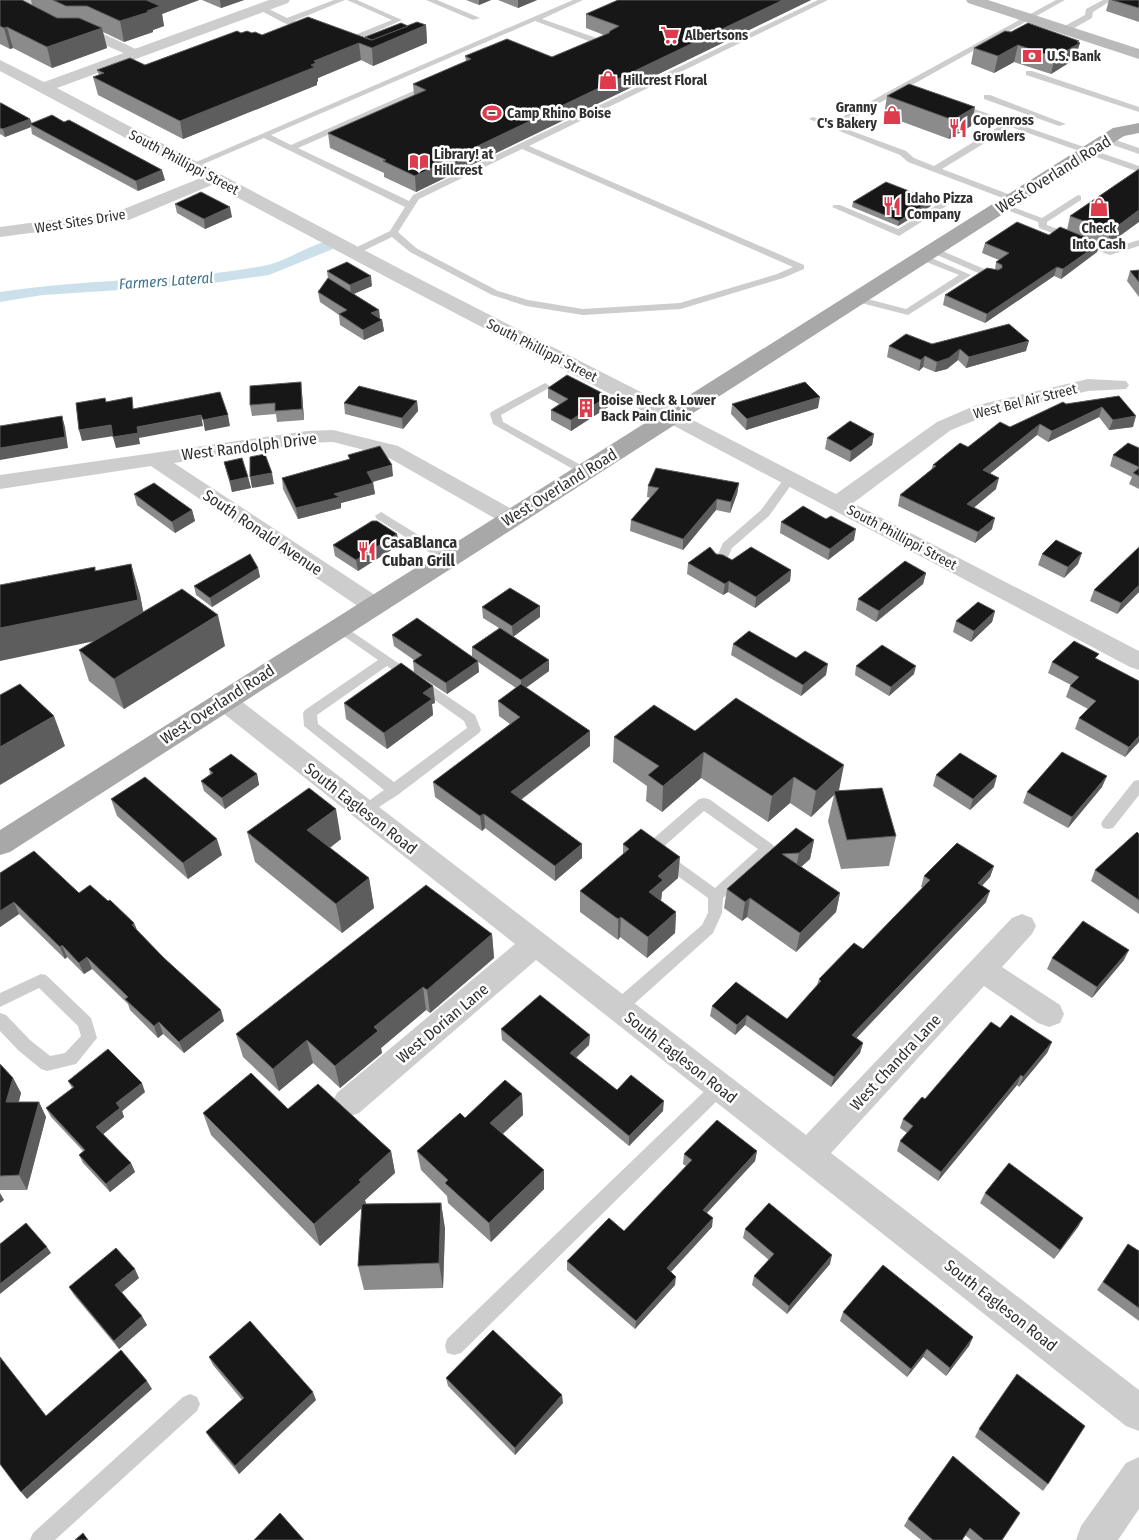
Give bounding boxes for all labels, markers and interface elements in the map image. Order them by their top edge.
supermarket icon: Albertsons [659,24,681,46]
place label: Albertsons [684,27,748,44]
bank icon: U.S. Bank [1021,45,1043,67]
place label: U.S. Bank [1047,48,1102,65]
shop icon: Hillcrest Floral [597,69,619,91]
place label: Hillcrest Floral [623,72,707,89]
place label: Granny C's Bakery [817,99,877,132]
sports icon: Camp Rhino Boise [481,102,503,124]
shop icon: Granny C's Bakery [881,104,903,126]
place label: Camp Rhino Boise [507,105,611,122]
place label: Copenross Growlers [973,112,1034,145]
restaurant icon: Copenross Growlers [947,117,969,139]
street label: South Phillippi Street [126,126,242,199]
street label: West Overland Road [992,131,1114,217]
place label: Library! at Hillcrest [434,146,495,179]
library icon: Library! at Hillcrest [408,151,430,173]
place label: Idaho Pizza Company [907,190,973,223]
restaurant icon: Idaho Pizza Company [881,195,903,217]
shop icon: Check Into Cash [1088,196,1110,218]
street label: West Sites Drive [33,206,127,237]
place label: Check Into Cash [1072,220,1126,253]
water label: Farmers Lateral [118,269,214,293]
street label: South Phillippi Street [484,315,600,386]
street label: West Bel Air Street [972,380,1079,423]
place label: Boise Neck & Lower Back Pain Clinic [601,392,717,425]
building icon: Boise Neck & Lower Back Pain Clinic [575,397,597,419]
street label: West Randolph Drive [180,429,318,464]
street label: West Overland Road [498,444,620,530]
street label: South Ronald Avenue [199,485,326,579]
street label: South Phillippi Street [844,501,960,574]
place label: CasaBlanca Cuban Grill [382,533,457,570]
restaurant icon: CasaBlanca Cuban Grill [356,540,378,562]
street label: West Overland Road [157,660,278,748]
street label: South Eagleson Road [301,759,421,858]
street label: West Dorian Lane [393,979,492,1067]
street label: South Eagleson Road [621,1008,741,1107]
street label: West Chandra Lane [846,1010,945,1114]
street label: South Eagleson Road [941,1256,1061,1355]

